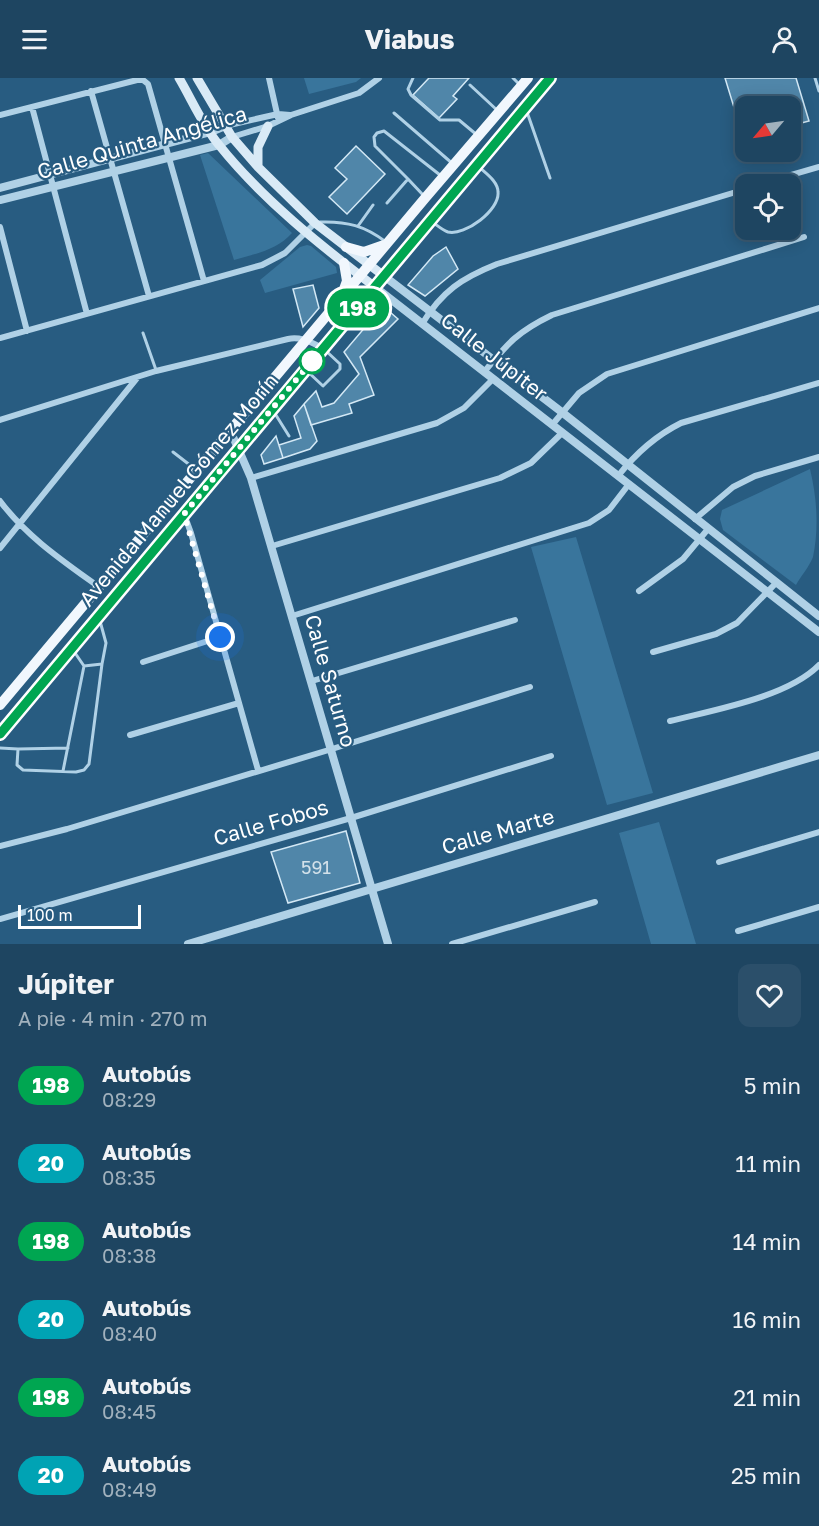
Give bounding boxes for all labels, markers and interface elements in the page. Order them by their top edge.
icon: menu [18,23,51,56]
text: Viabus [364,23,455,55]
icon: person [768,23,801,56]
north arrow [735,96,801,162]
map controls [735,96,801,240]
street label: Calle Quinta Angélica [34,100,249,184]
button: locate [735,174,801,240]
line badge: 198 [324,288,392,328]
text: 198 [339,295,377,321]
street label: Calle Júpiter [436,306,553,406]
unlabelled marker [299,348,325,374]
street label: Avenida Manuel Gómez Morín [73,368,283,611]
street label: Calle Saturno [300,611,362,750]
your location [205,622,235,652]
street label: Calle Fobos [210,793,331,851]
street label: Calle Marte [438,803,557,860]
house number: 591 [301,856,331,878]
scale bar [18,902,141,930]
text: 100 m [27,905,73,925]
button: heart [738,964,801,1027]
text: Júpiter [18,967,114,1000]
text: A pie · 4 min · 270 m [18,1006,208,1030]
text: Autobús [102,1060,191,1087]
text: 198 [32,1072,70,1098]
text: 5 min [744,1072,801,1099]
text: 08:29 [102,1087,156,1111]
text: Autobús [102,1138,191,1165]
text: 20 [38,1150,64,1176]
text: 11 min [735,1150,801,1177]
text: 08:35 [102,1165,156,1189]
text: Autobús [102,1216,191,1243]
text: 198 [32,1228,70,1254]
text: 14 min [733,1228,801,1255]
text: 08:38 [102,1243,157,1267]
text: Autobús [102,1294,191,1321]
text: 20 [38,1306,64,1332]
text: 16 min [733,1306,801,1333]
text: 08:40 [102,1321,157,1345]
text: Autobús [102,1372,191,1399]
text: 198 [32,1384,70,1410]
text: 21 min [733,1384,801,1411]
text: 08:45 [102,1399,156,1423]
text: Autobús [102,1450,191,1477]
text: 20 [38,1462,64,1488]
text: 25 min [731,1462,801,1489]
text: 08:49 [102,1477,157,1501]

